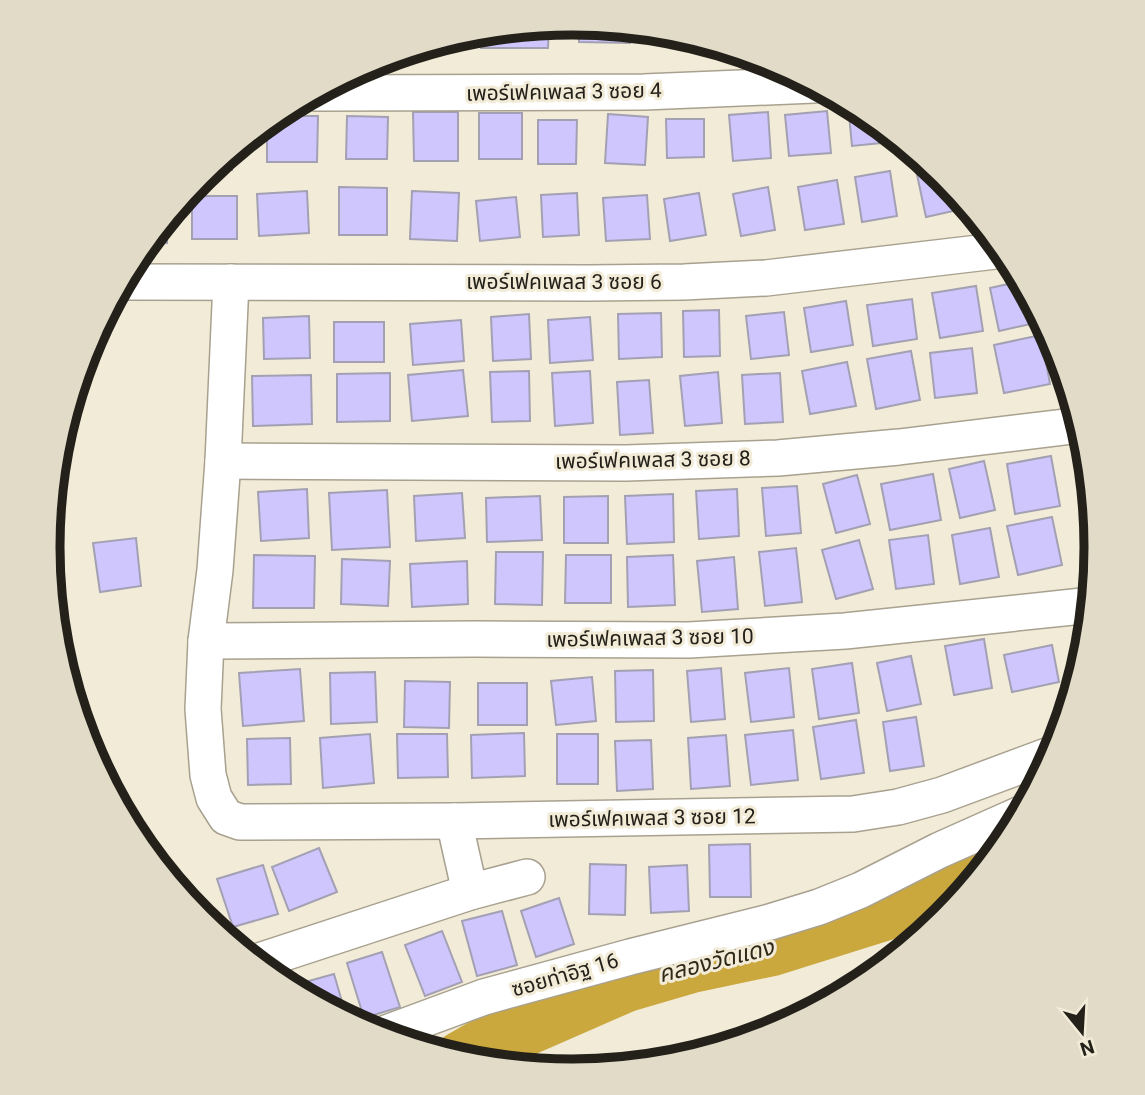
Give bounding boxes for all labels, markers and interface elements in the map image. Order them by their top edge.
street label: เพอร์เฟคเพลส 3 ซอย 4 [466,78,662,106]
street label: เพอร์เฟคเพลส 3 ซอย 6 [466,270,662,294]
street label: เพอร์เฟคเพลส 3 ซอย 8 [555,446,751,474]
street label: เพอร์เฟคเพลส 3 ซอย 10 [546,624,754,652]
street label: เพอร์เฟคเพลส 3 ซอย 12 [548,804,756,832]
water label: คลองวัดแดง [656,933,778,988]
street label: ซอยท่าอิฐ 16 [509,948,621,1002]
north arrow [1047,997,1117,1067]
text: N [1077,1035,1097,1061]

